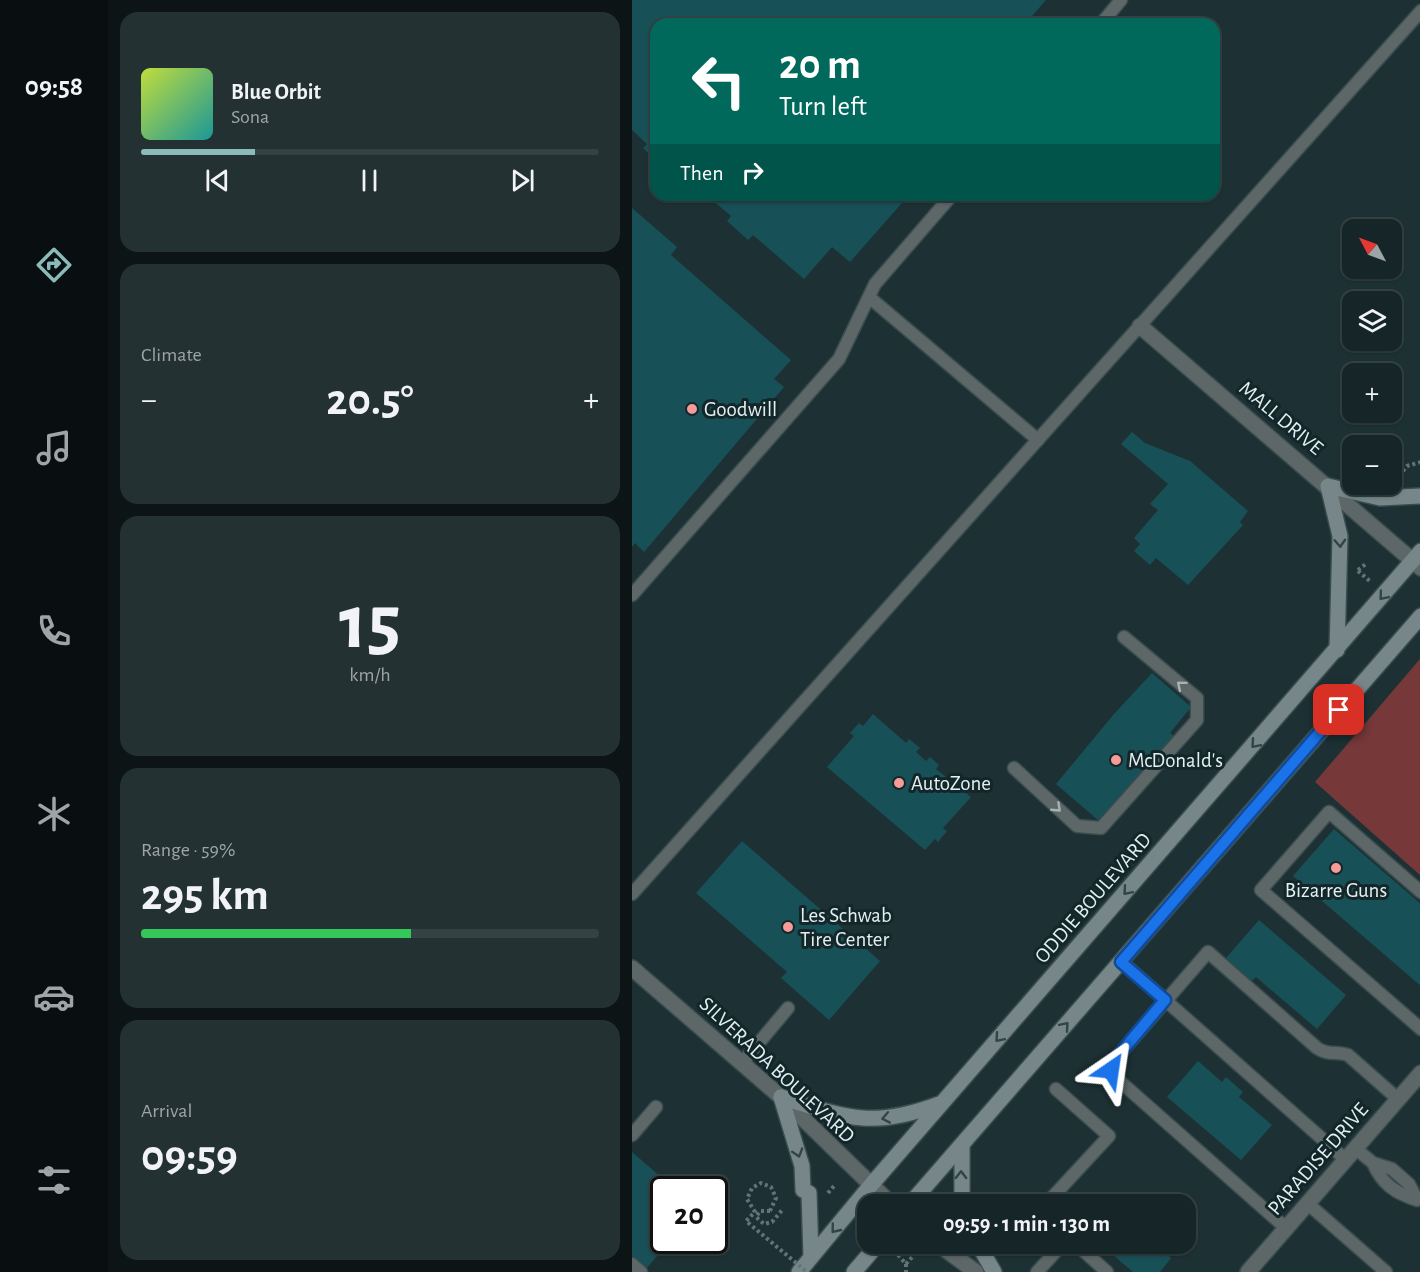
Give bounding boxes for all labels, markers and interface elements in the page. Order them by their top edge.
icon: left [680,42,758,120]
text: 20 m [779,44,861,86]
text: 09:58 [25,73,83,100]
text: Blue Orbit [231,81,321,103]
text: Turn left [779,93,867,120]
text: Sona [231,107,269,127]
icon: right [736,156,769,189]
text: Then [680,162,724,184]
icon: previous [201,164,234,197]
icon: pause [353,164,386,197]
icon: next [506,164,539,197]
north arrow [1342,219,1402,279]
map controls [1342,219,1402,495]
icon: directions [33,244,75,286]
button: layers [1342,291,1402,351]
text: Climate [141,345,202,365]
button: + [1342,363,1402,423]
street label: MALL DRIVE [1235,377,1327,459]
text: 20.5° [326,378,414,423]
text: − [141,384,157,417]
text: + [583,384,599,417]
place label: Goodwill [704,399,777,420]
marker: Goodwill [685,402,699,416]
icon: music [33,427,75,469]
button: − [1342,435,1402,495]
one-way arrow [1333,538,1346,547]
text: 15 [339,585,401,663]
one-way arrow [1379,589,1390,600]
icon: phone [33,610,75,652]
text: km/h [349,665,391,685]
one-way arrow [1177,682,1188,693]
pin [1313,684,1364,735]
icon: arrive [1322,693,1355,726]
one-way arrow [1252,737,1263,748]
place label: McDonald's [1128,750,1223,771]
marker: McDonald's [1109,753,1123,767]
place label: AutoZone [911,773,991,794]
marker: AutoZone [892,776,906,790]
icon: climate [33,793,75,835]
one-way arrow [1050,801,1060,812]
street label: ODDIE BOULEVARD [1031,829,1155,967]
text: Range · 59% [141,840,235,860]
marker: Bizarre Guns [1329,861,1343,875]
text: 295 km [141,873,269,918]
place label: Bizarre Guns [1285,880,1387,901]
one-way arrow [1123,884,1134,895]
place label: Les Schwab Tire Center [800,905,892,950]
marker: Les Schwab Tire Center [781,920,795,934]
icon: car [33,976,75,1018]
street label: SILVERADA BOULEVARD [696,993,858,1147]
one-way arrow [1058,1022,1069,1032]
one-way arrow [995,1031,1006,1042]
position arrow [1079,1038,1143,1102]
street label: PARADISE DRIVE [1264,1099,1372,1219]
text: Arrival [141,1101,192,1121]
one-way arrow [881,1111,891,1124]
text: 09:59 [141,1134,238,1179]
one-way arrow [791,1147,803,1158]
icon: filters [33,1159,75,1201]
one-way arrow [954,1170,967,1179]
speed limit sign: 20 [650,1176,728,1254]
text: 09:59 · 1 min · 130 m [943,1213,1110,1235]
one-way arrow [831,1222,842,1233]

